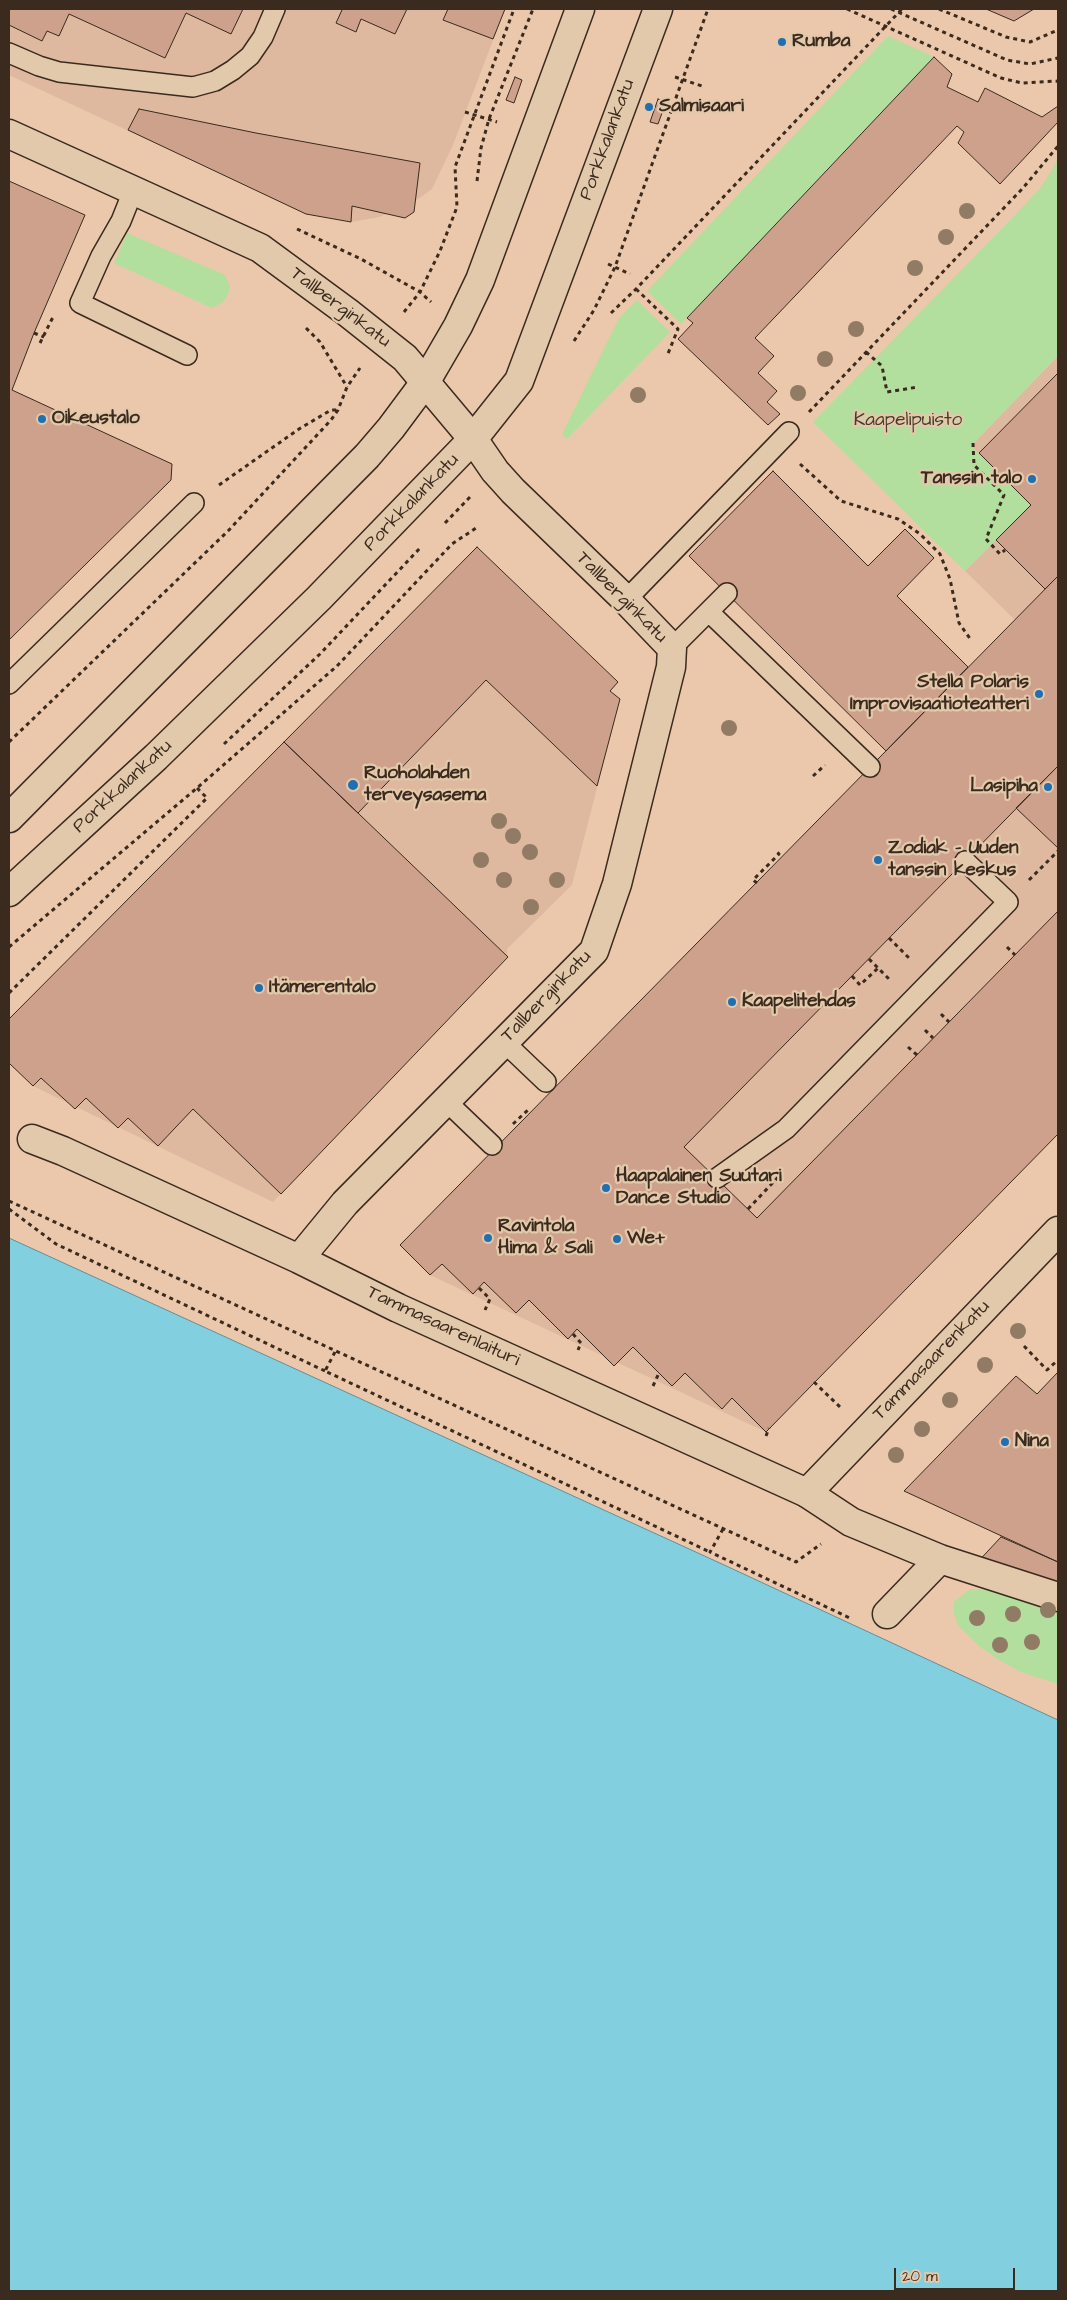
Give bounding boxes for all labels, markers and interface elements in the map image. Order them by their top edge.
place label: Rumba [792,31,850,53]
marker: Rumba [776,36,788,48]
street label: Porkkalankatu [576,76,640,204]
place label: Salmisaari [659,96,744,118]
marker: Salmisaari [643,101,655,113]
street label: Tallberginkatu [285,263,395,353]
place label: Oikeustalo [52,408,140,430]
park label: Kaapelipuisto [854,410,962,432]
marker: Oikeustalo [36,413,48,425]
street label: Porkkalankatu [360,449,464,557]
place label: Tanssin talo [921,468,1022,490]
marker: Tanssin talo [1026,473,1038,485]
street label: Tallberginkatu [571,548,671,648]
place label: Stella Polaris Improvisaatioteatteri [850,672,1029,716]
marker: Stella Polaris Improvisaatioteatteri [1033,688,1045,700]
street label: Porkkalankatu [69,735,177,839]
place label: Ruoholahden terveysasema [364,763,486,807]
place label: Lasipiha [970,776,1038,798]
marker: Ruoholahden terveysasema [346,778,360,792]
marker: Lasipiha [1042,781,1054,793]
place label: Zodiak - Uuden tanssin keskus [888,838,1018,882]
marker: Zodiak - Uuden tanssin keskus [872,854,884,866]
street label: Tallberginkatu [497,946,597,1048]
place label: Itämerentalo [269,977,376,999]
marker: Itämerentalo [253,982,265,994]
place label: Kaapelitehdas [742,991,856,1013]
marker: Kaapelitehdas [726,996,738,1008]
place label: Haapalainen Suutari Dance Studio [616,1166,782,1210]
marker: Haapalainen Suutari Dance Studio [600,1182,612,1194]
place label: Ravintola Hima & Sali [498,1216,593,1260]
place label: We+ [627,1228,665,1250]
marker: Ravintola Hima & Sali [482,1232,494,1244]
marker: We+ [611,1233,623,1245]
street label: Tammasaarenlaituri [363,1282,523,1372]
street label: Tammasaarenkatu [869,1296,995,1426]
place label: Nina [1015,1431,1049,1453]
marker: Nina [999,1436,1011,1448]
scale bar [897,2258,1018,2290]
text: 20 m [902,2266,938,2287]

